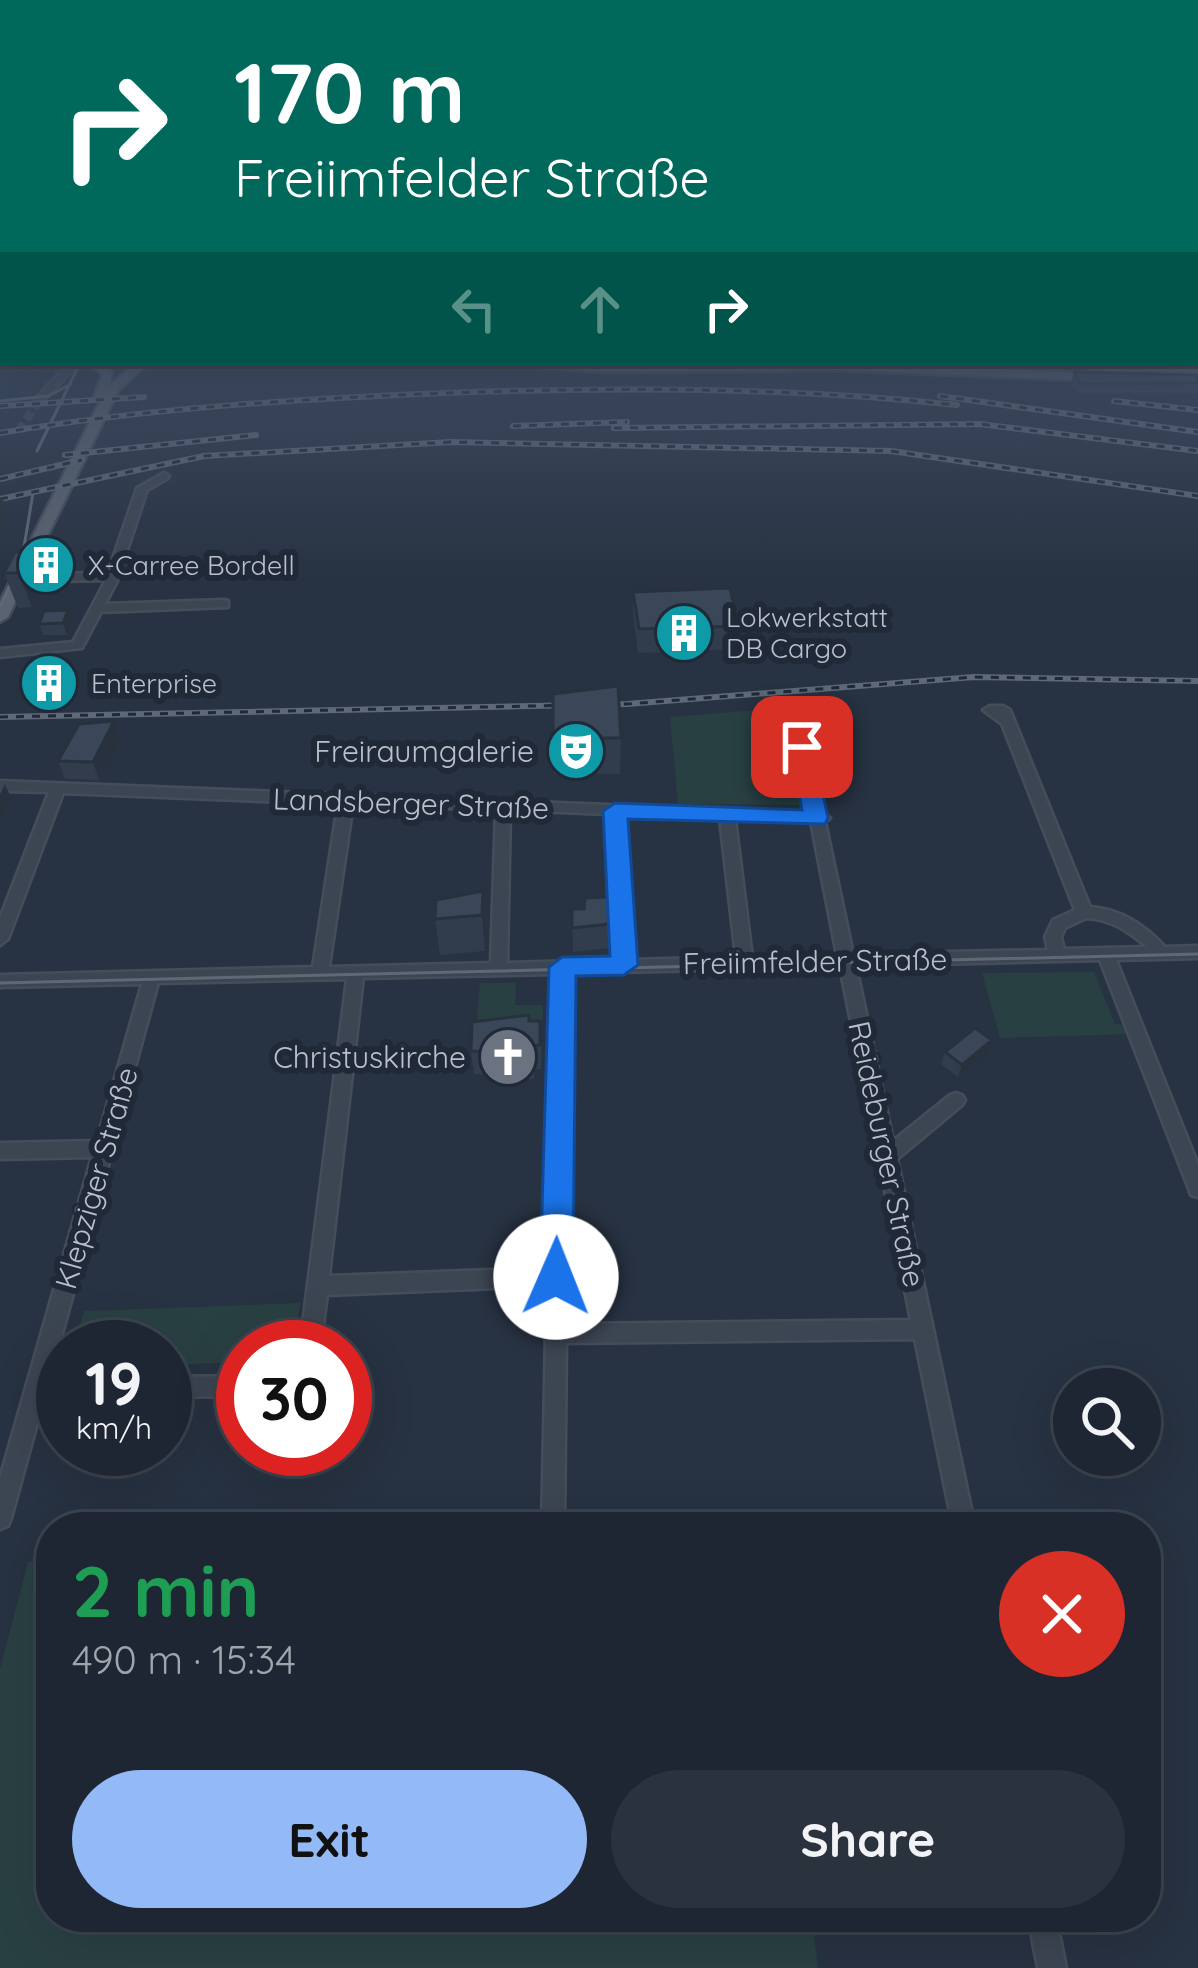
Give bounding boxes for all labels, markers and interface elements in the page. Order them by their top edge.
text: 170 m [234,39,465,144]
icon: right [36,48,192,204]
text: Freiimfelder Straße [234,143,710,211]
icon: left [441,276,507,342]
icon: ahead [567,276,633,342]
icon: right [693,276,759,342]
building icon: X-Carree Bordell [15,534,77,596]
place label: X-Carree Bordell [88,548,295,582]
place label: Lokwerkstatt DB Cargo [726,600,888,665]
building icon: Lokwerkstatt DB Cargo [653,602,715,664]
building icon: Enterprise [18,652,80,714]
place label: Enterprise [91,666,217,700]
pin [751,696,853,798]
icon: arrive [769,714,835,780]
theatre icon: Freiraumgalerie [545,720,607,782]
place label: Freiraumgalerie [314,732,534,770]
street label: Landsberger Straße [272,779,550,827]
street label: Freiimfelder Straße [683,940,947,982]
street label: Reideburger Straße [840,1017,934,1291]
church icon: Christuskirche [477,1026,539,1088]
place label: Christuskirche [273,1038,466,1076]
street label: Klepziger Straße [46,1063,146,1293]
position arrow [493,1214,619,1340]
speed limit sign: 30 [216,1320,372,1476]
text: 19 [85,1345,143,1420]
map controls [1053,1368,1161,1476]
button: search [1053,1368,1161,1476]
text: km/h [76,1409,152,1447]
text: 2 min [72,1545,259,1635]
button: close [999,1551,1125,1677]
text: 490 m · 15:34 [72,1635,296,1684]
button: Exit [72,1770,587,1908]
button: Share [611,1770,1125,1908]

